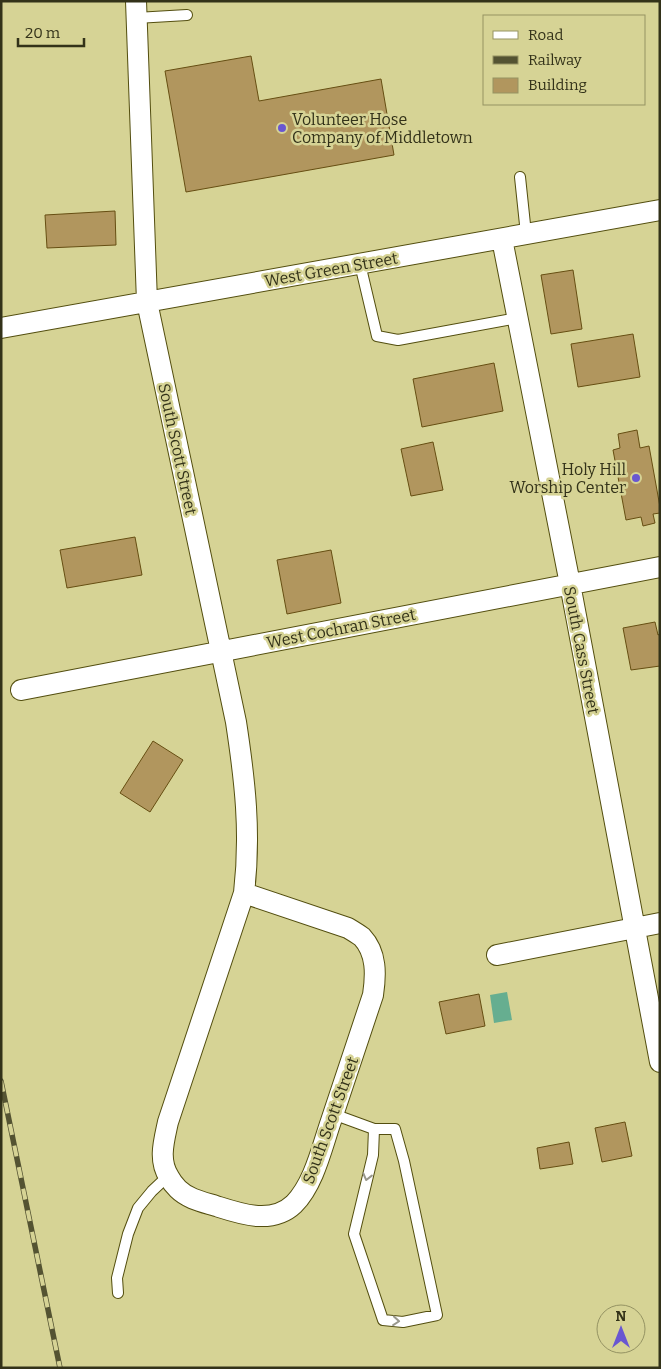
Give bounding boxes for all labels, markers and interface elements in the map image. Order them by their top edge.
scale bar [18,15,84,47]
legend [483,15,646,105]
text: 20 m [25,24,61,42]
text: Road [528,26,563,44]
text: Railway [528,51,582,69]
text: Building [528,76,587,94]
place label: Volunteer Hose Company of Middletown [292,110,473,147]
marker: Volunteer Hose Company of Middletown [276,122,288,134]
street label: West Green Street [263,248,399,291]
street label: South Scott Street [154,382,201,517]
place label: Holy Hill Worship Center [509,460,626,497]
marker: Holy Hill Worship Center [630,472,642,484]
street label: South Cass Street [560,585,603,716]
street label: West Cochran Street [265,605,417,652]
street label: South Scott Street [299,1054,362,1186]
one-way arrow [363,1173,373,1181]
north arrow [596,1304,646,1354]
text: N [616,1308,627,1325]
one-way arrow [393,1315,401,1326]

